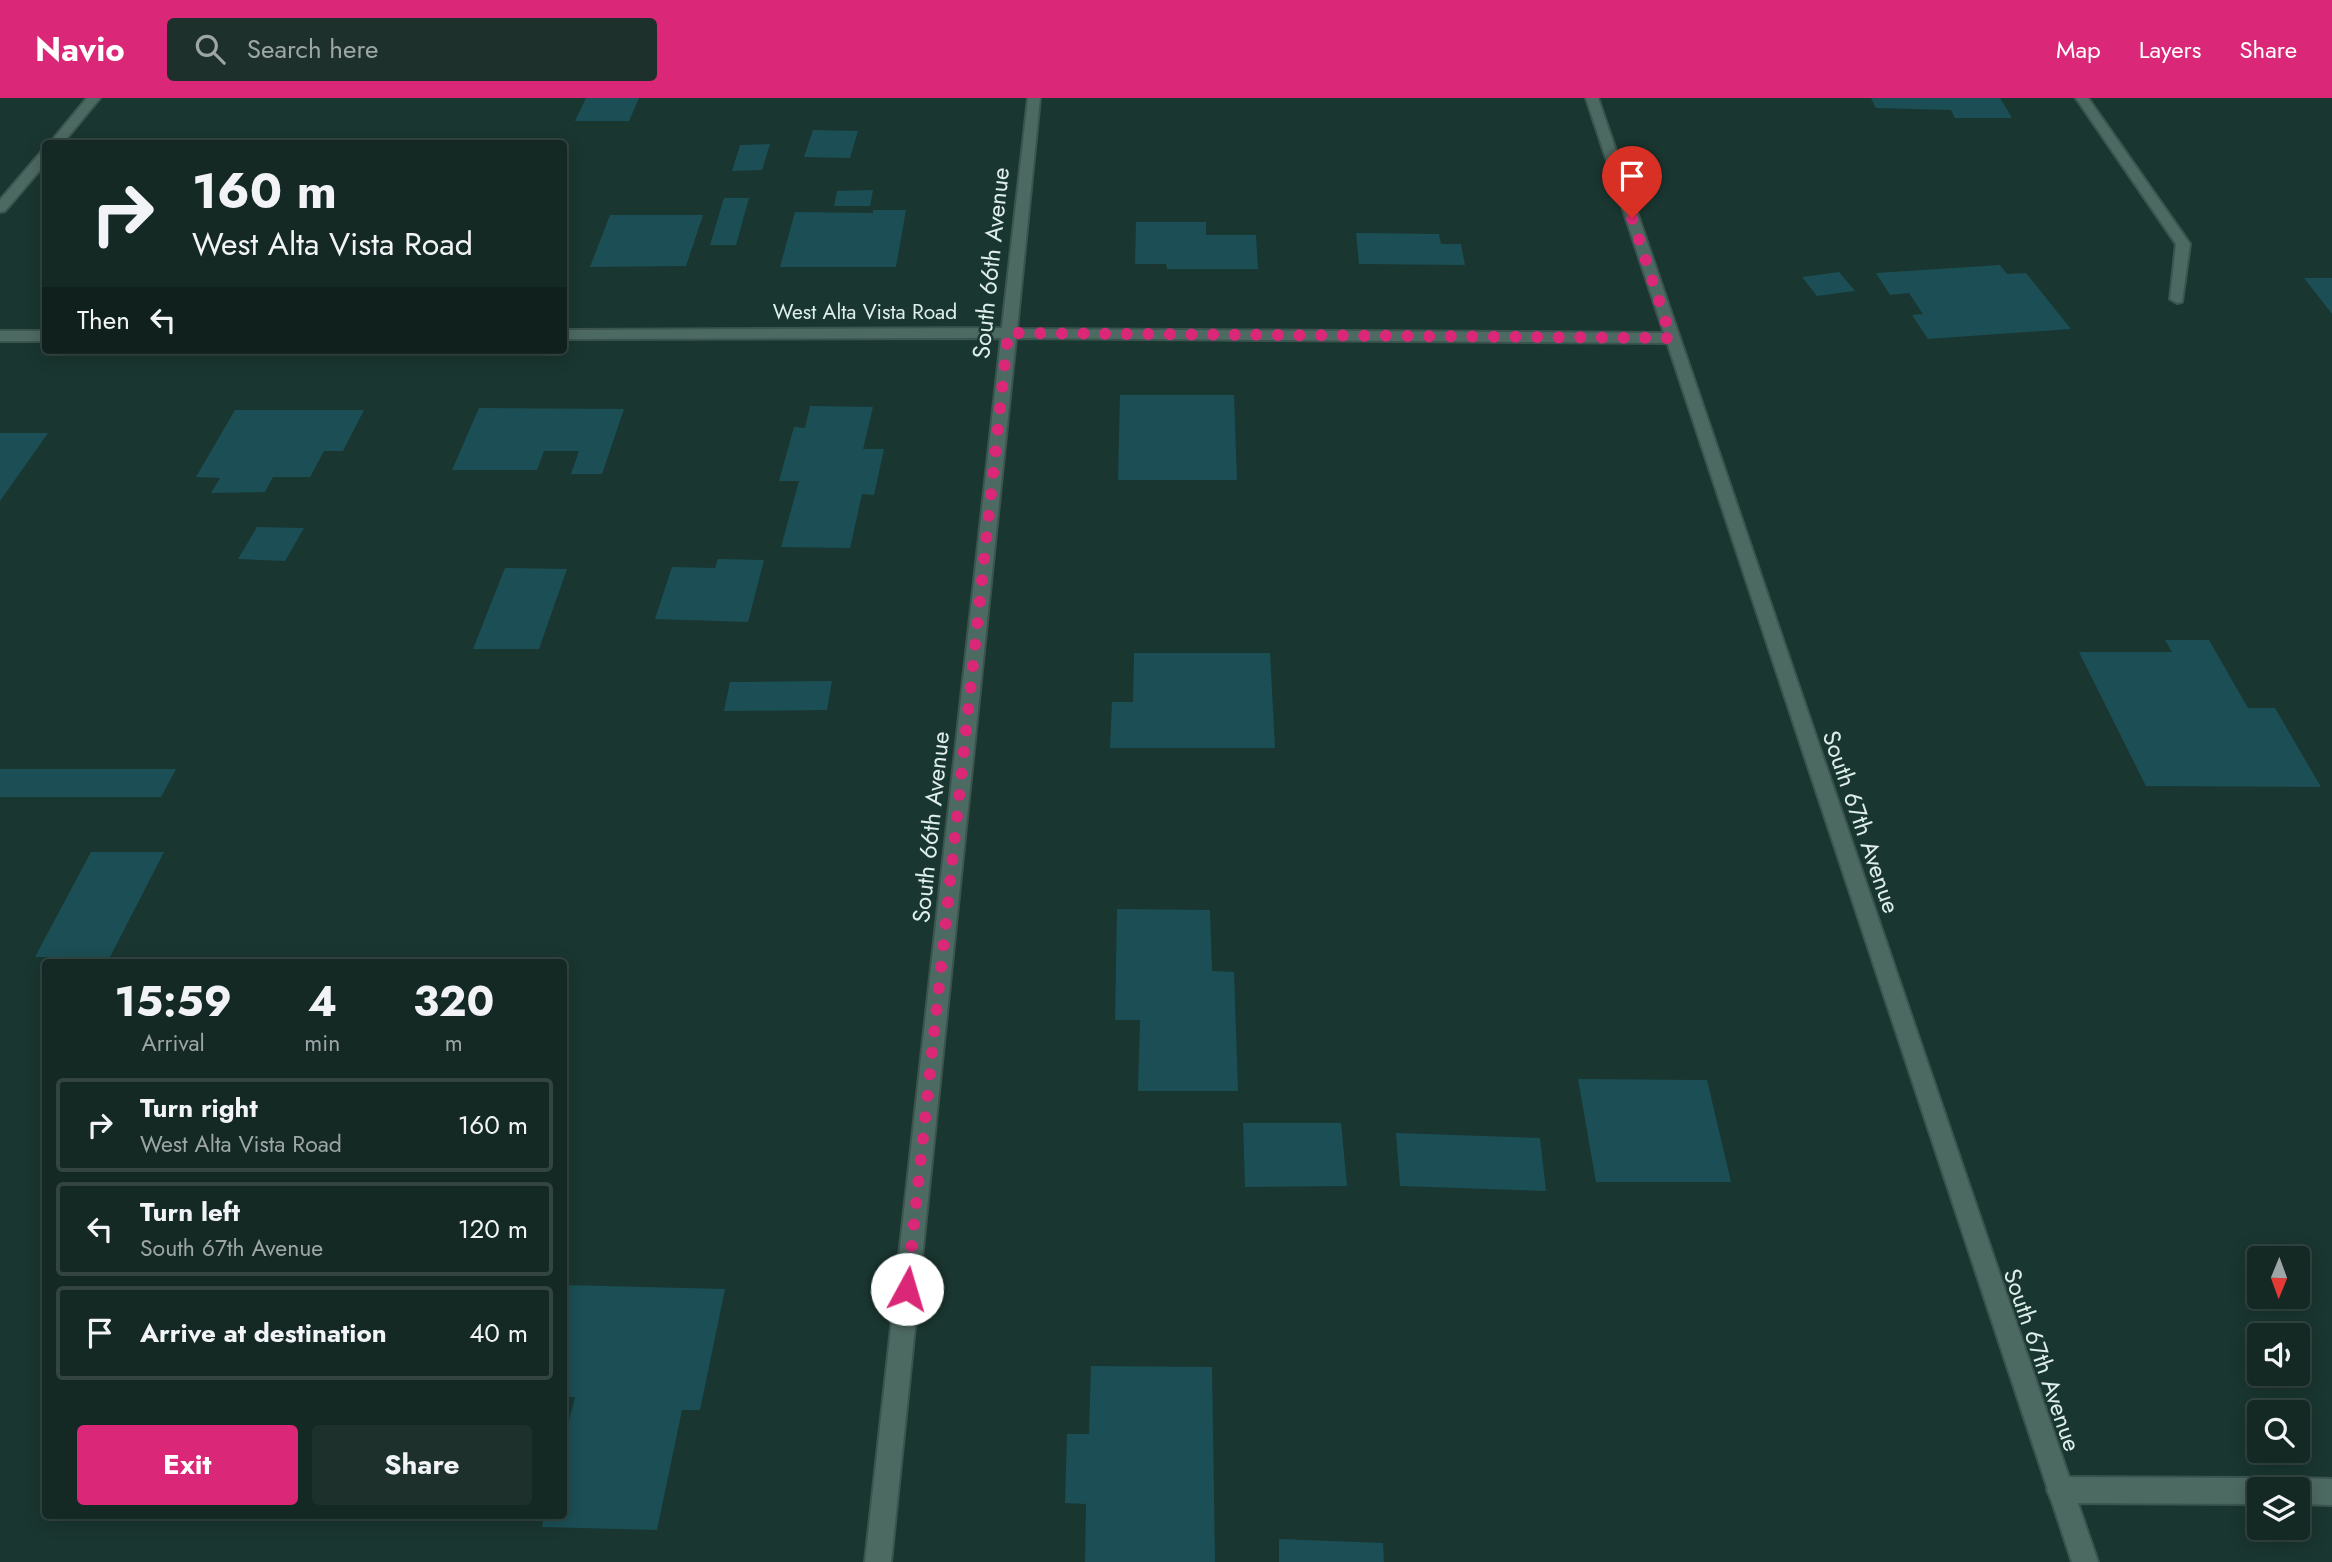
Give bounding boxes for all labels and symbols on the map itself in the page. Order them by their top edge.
pin [1602,146,1662,218]
street label: South 66th Avenue [963,165,1018,360]
street label: West Alta Vista Road [773,297,957,327]
street label: South 67th Avenue [1814,726,1909,918]
street label: South 66th Avenue [903,729,958,924]
north arrow [2247,1246,2310,1309]
position arrow [870,1252,944,1326]
street label: South 67th Avenue [1995,1264,2090,1456]

